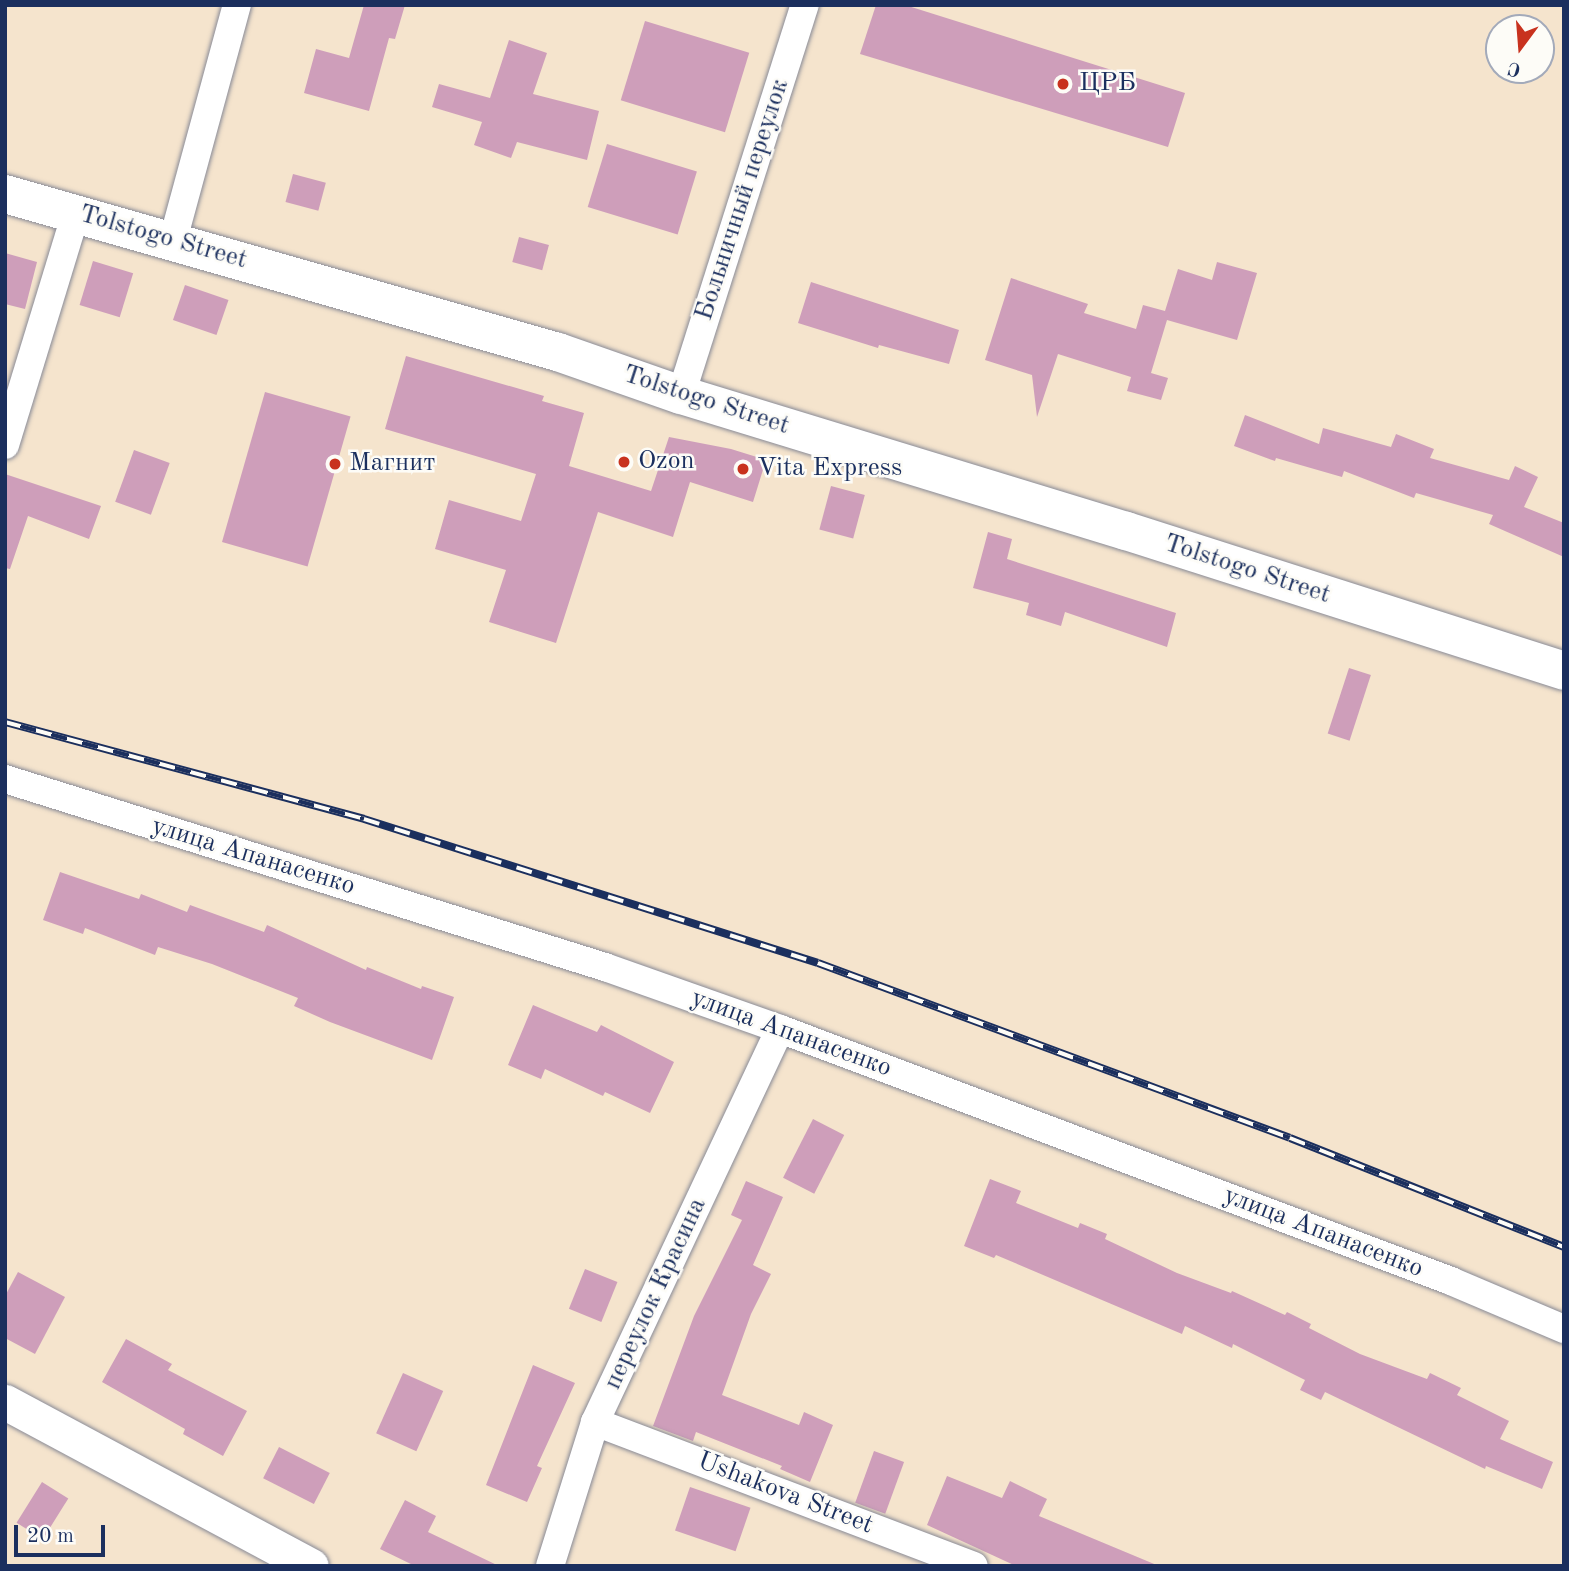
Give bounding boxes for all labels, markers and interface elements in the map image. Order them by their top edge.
north arrow [1485,14,1555,84]
text: С [1506,57,1523,79]
place label: ЦРБ [1079,68,1136,100]
marker: ЦРБ [1053,74,1073,94]
street label: Больничный переулок [689,75,797,325]
street label: Tolstogo Street [75,199,251,277]
street label: Tolstogo Street [619,359,793,443]
place label: Ozon [638,446,695,478]
place label: Магнит [349,448,435,480]
place label: Vita Express [757,453,902,485]
marker: Ozon [616,454,632,470]
marker: Магнит [327,456,343,472]
marker: Vita Express [735,461,751,477]
street label: Tolstogo Street [1160,528,1334,612]
street label: улица Апанасенко [147,811,359,903]
street label: улица Апанасенко [686,983,896,1085]
street label: улица Апанасенко [1219,1181,1427,1285]
street label: переулок Красина [598,1193,714,1395]
street label: Ushakova Street [693,1446,877,1542]
scale bar [18,1512,108,1556]
text: 20 m [27,1526,74,1547]

